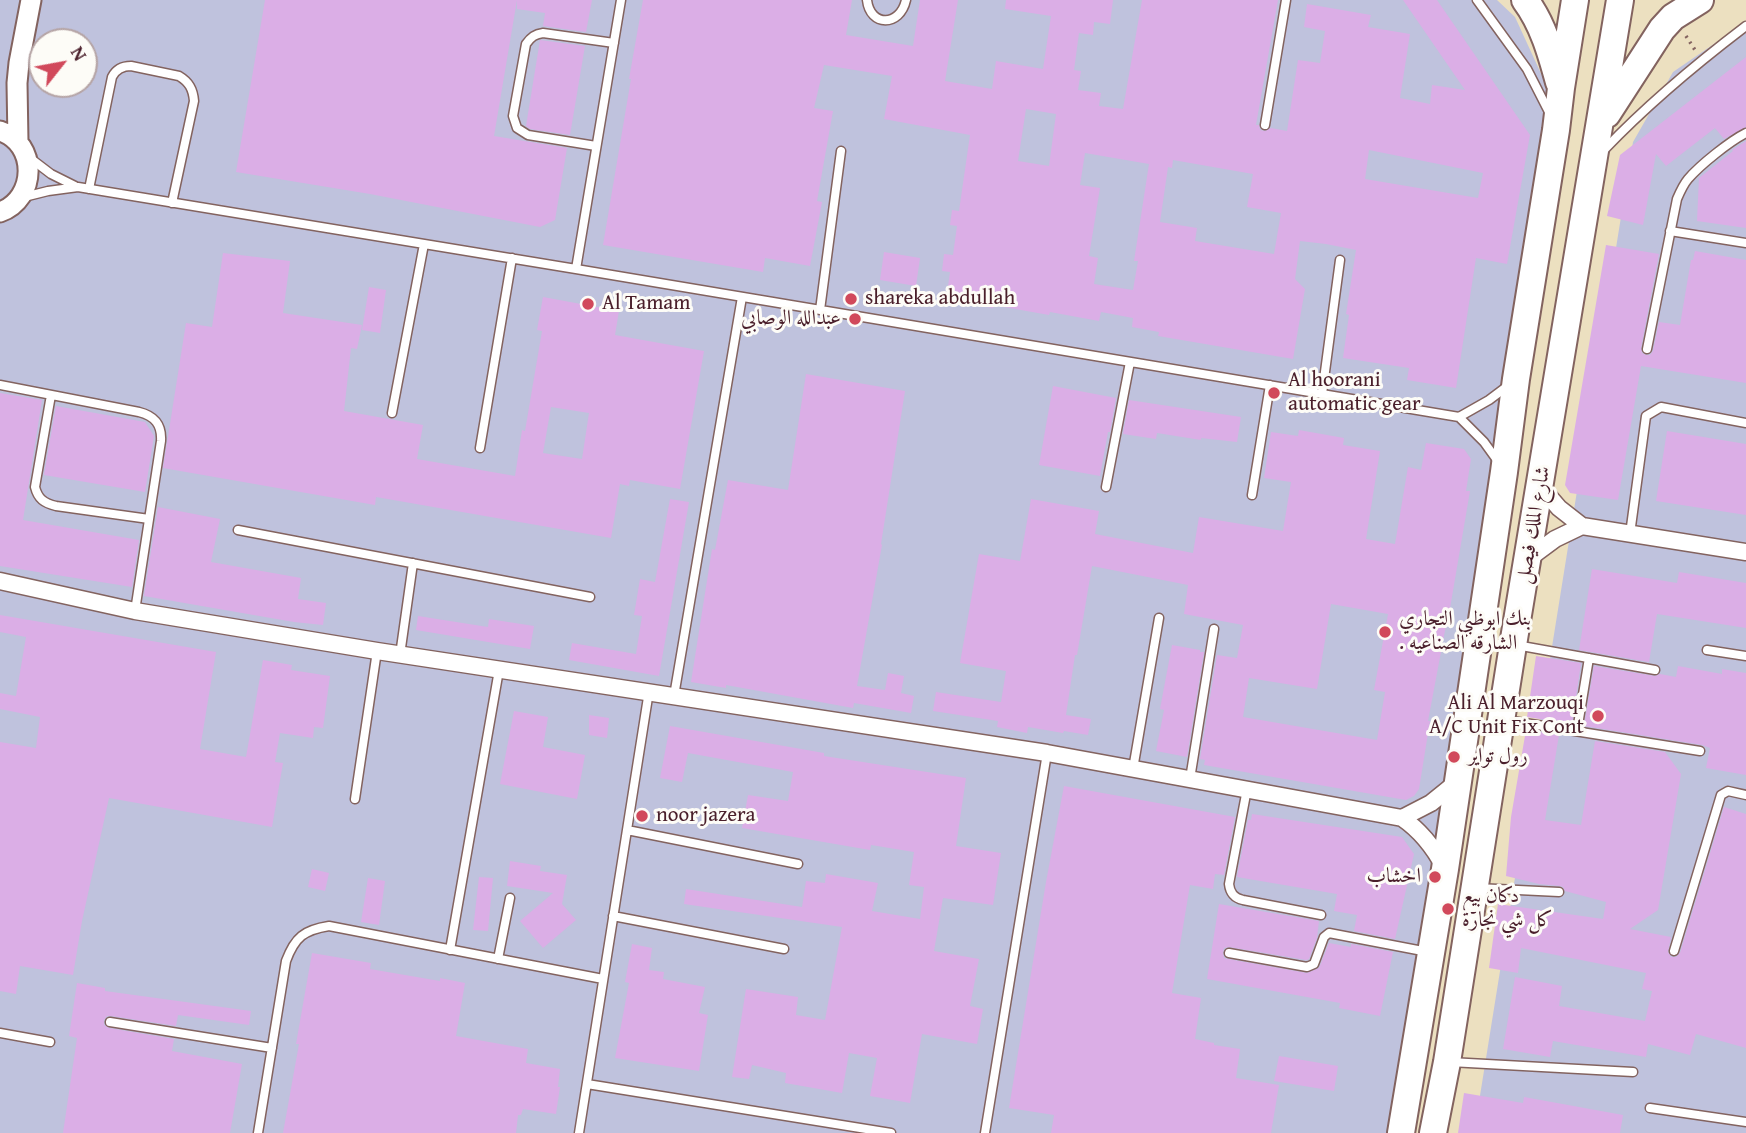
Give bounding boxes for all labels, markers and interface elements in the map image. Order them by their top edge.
north arrow [28,28,98,98]
text: N [64,41,95,66]
place label: shareka abdullah [865,286,1015,312]
place label: Al Tamam [602,291,690,317]
marker: shareka abdullah [843,291,859,307]
marker: Al Tamam [580,296,596,312]
place label: عبدالله الوصابي [741,306,841,332]
marker: عبدالله الوصابي [847,311,863,327]
place label: Al hoorani automatic gear [1288,368,1421,418]
marker: Al hoorani automatic gear [1266,385,1282,401]
street label: شارع الملك فيصل [1511,464,1557,586]
place label: بنك ابوظبي التجاري . الشارقه الصناعيه [1399,607,1531,657]
marker: بنك ابوظبي التجاري . الشارقه الصناعيه [1377,624,1393,640]
place label: Ali Al Marzouqi A/C Unit Fix Cont [1429,691,1584,741]
marker: Ali Al Marzouqi A/C Unit Fix Cont [1590,708,1606,724]
place label: رول تواير [1468,744,1528,770]
marker: رول تواير [1446,749,1462,765]
place label: noor jazera [656,803,755,829]
marker: noor jazera [634,808,650,824]
place label: اخشاب [1367,864,1421,890]
marker: اخشاب [1427,869,1443,885]
place label: دكان بيع كل شي نجارة [1462,884,1553,934]
marker: دكان بيع كل شي نجارة [1440,901,1456,917]

